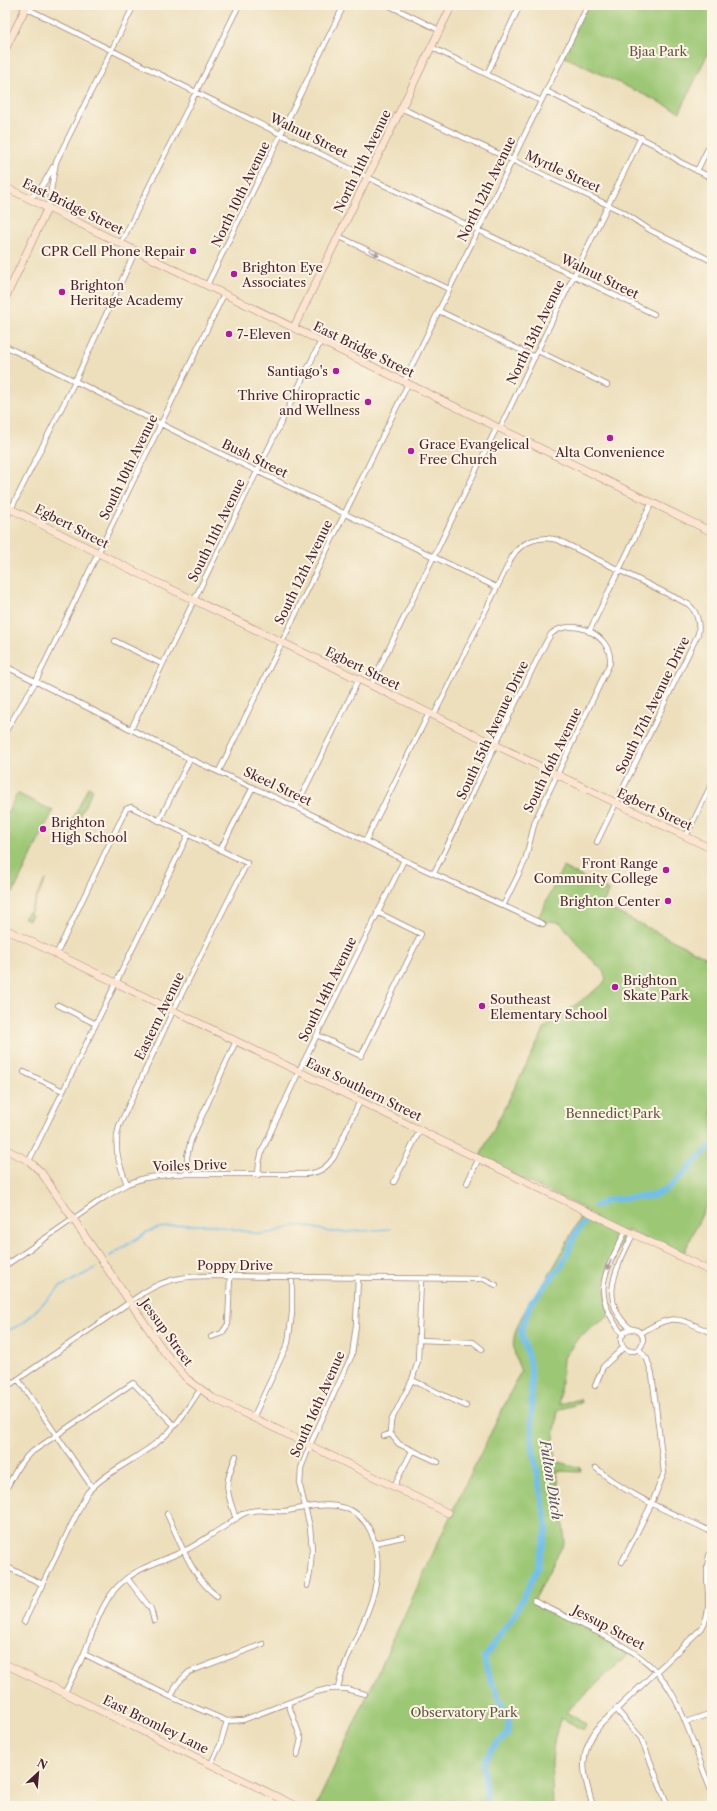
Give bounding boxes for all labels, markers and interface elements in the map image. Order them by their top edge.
park label: Bjaa Park [629,43,687,59]
street label: North 11th Avenue [330,107,394,215]
street label: Walnut Street [266,109,351,161]
street label: North 12th Avenue [454,134,518,244]
street label: North 10th Avenue [207,139,273,249]
street label: Myrtle Street [523,147,604,196]
street label: East Bridge Street [20,175,126,238]
place label: CPR Cell Phone Repair [41,243,186,259]
marker: CPR Cell Phone Repair [188,246,198,256]
one-way arrow [368,250,379,256]
street label: Walnut Street [557,250,642,302]
place label: Brighton Eye Associates [241,259,323,290]
marker: Brighton Eye Associates [229,269,239,279]
place label: Brighton Heritage Academy [70,277,184,308]
street label: North 13th Avenue [503,277,567,387]
marker: Brighton Heritage Academy [57,287,67,297]
street label: East Bridge Street [311,318,417,381]
place label: 7-Eleven [237,326,291,342]
marker: 7-Eleven [224,329,234,339]
place label: Santiago's [267,363,328,379]
marker: Santiago's [331,366,341,376]
place label: Thrive Chiropractic and Wellness [238,387,360,418]
marker: Thrive Chiropractic and Wellness [363,397,373,407]
street label: South 10th Avenue [95,412,161,522]
marker: Alta Convenience [605,433,615,443]
street label: Bush Street [219,435,291,481]
place label: Grace Evangelical Free Church [419,436,529,467]
place label: Alta Convenience [554,444,665,460]
marker: Grace Evangelical Free Church [406,446,416,456]
street label: South 11th Avenue [184,476,248,584]
street label: Egbert Street [32,500,112,552]
street label: South 12th Avenue [271,517,335,627]
street label: South 17th Avenue Drive [612,634,692,776]
street label: Egbert Street [323,643,403,693]
street label: South 15th Avenue Drive [453,658,531,802]
street label: South 16th Avenue [520,705,584,815]
street label: Skeel Street [241,763,315,809]
street label: Egbert Street [615,785,696,834]
place label: Brighton High School [51,814,127,845]
marker: Brighton High School [38,824,48,834]
place label: Front Range Community College [534,855,658,886]
marker: Front Range Community College [661,865,671,875]
place label: Brighton Center [560,893,661,909]
marker: Brighton Center [663,896,673,906]
street label: South 14th Avenue [295,934,359,1044]
street label: Eastern Avenue [131,969,187,1063]
place label: Brighton Skate Park [623,972,689,1003]
marker: Brighton Skate Park [610,982,620,992]
place label: Southeast Elementary School [490,991,608,1022]
marker: Southeast Elementary School [477,1001,487,1011]
street label: East Southern Street [303,1054,425,1124]
park label: Bennedict Park [566,1105,661,1121]
street label: Voiles Drive [152,1156,227,1174]
street label: Poppy Drive [197,1257,273,1273]
one-way arrow [606,1260,612,1272]
street label: Jessup Street [136,1294,197,1369]
street label: South 16th Avenue [286,1348,348,1460]
water label: Fulton Ditch [536,1438,566,1521]
street label: Jessup Street [568,1600,648,1653]
street label: East Bromley Lane [100,1691,212,1757]
park label: Observatory Park [410,1704,518,1720]
north arrow [18,1753,58,1793]
text: N [35,1756,50,1773]

